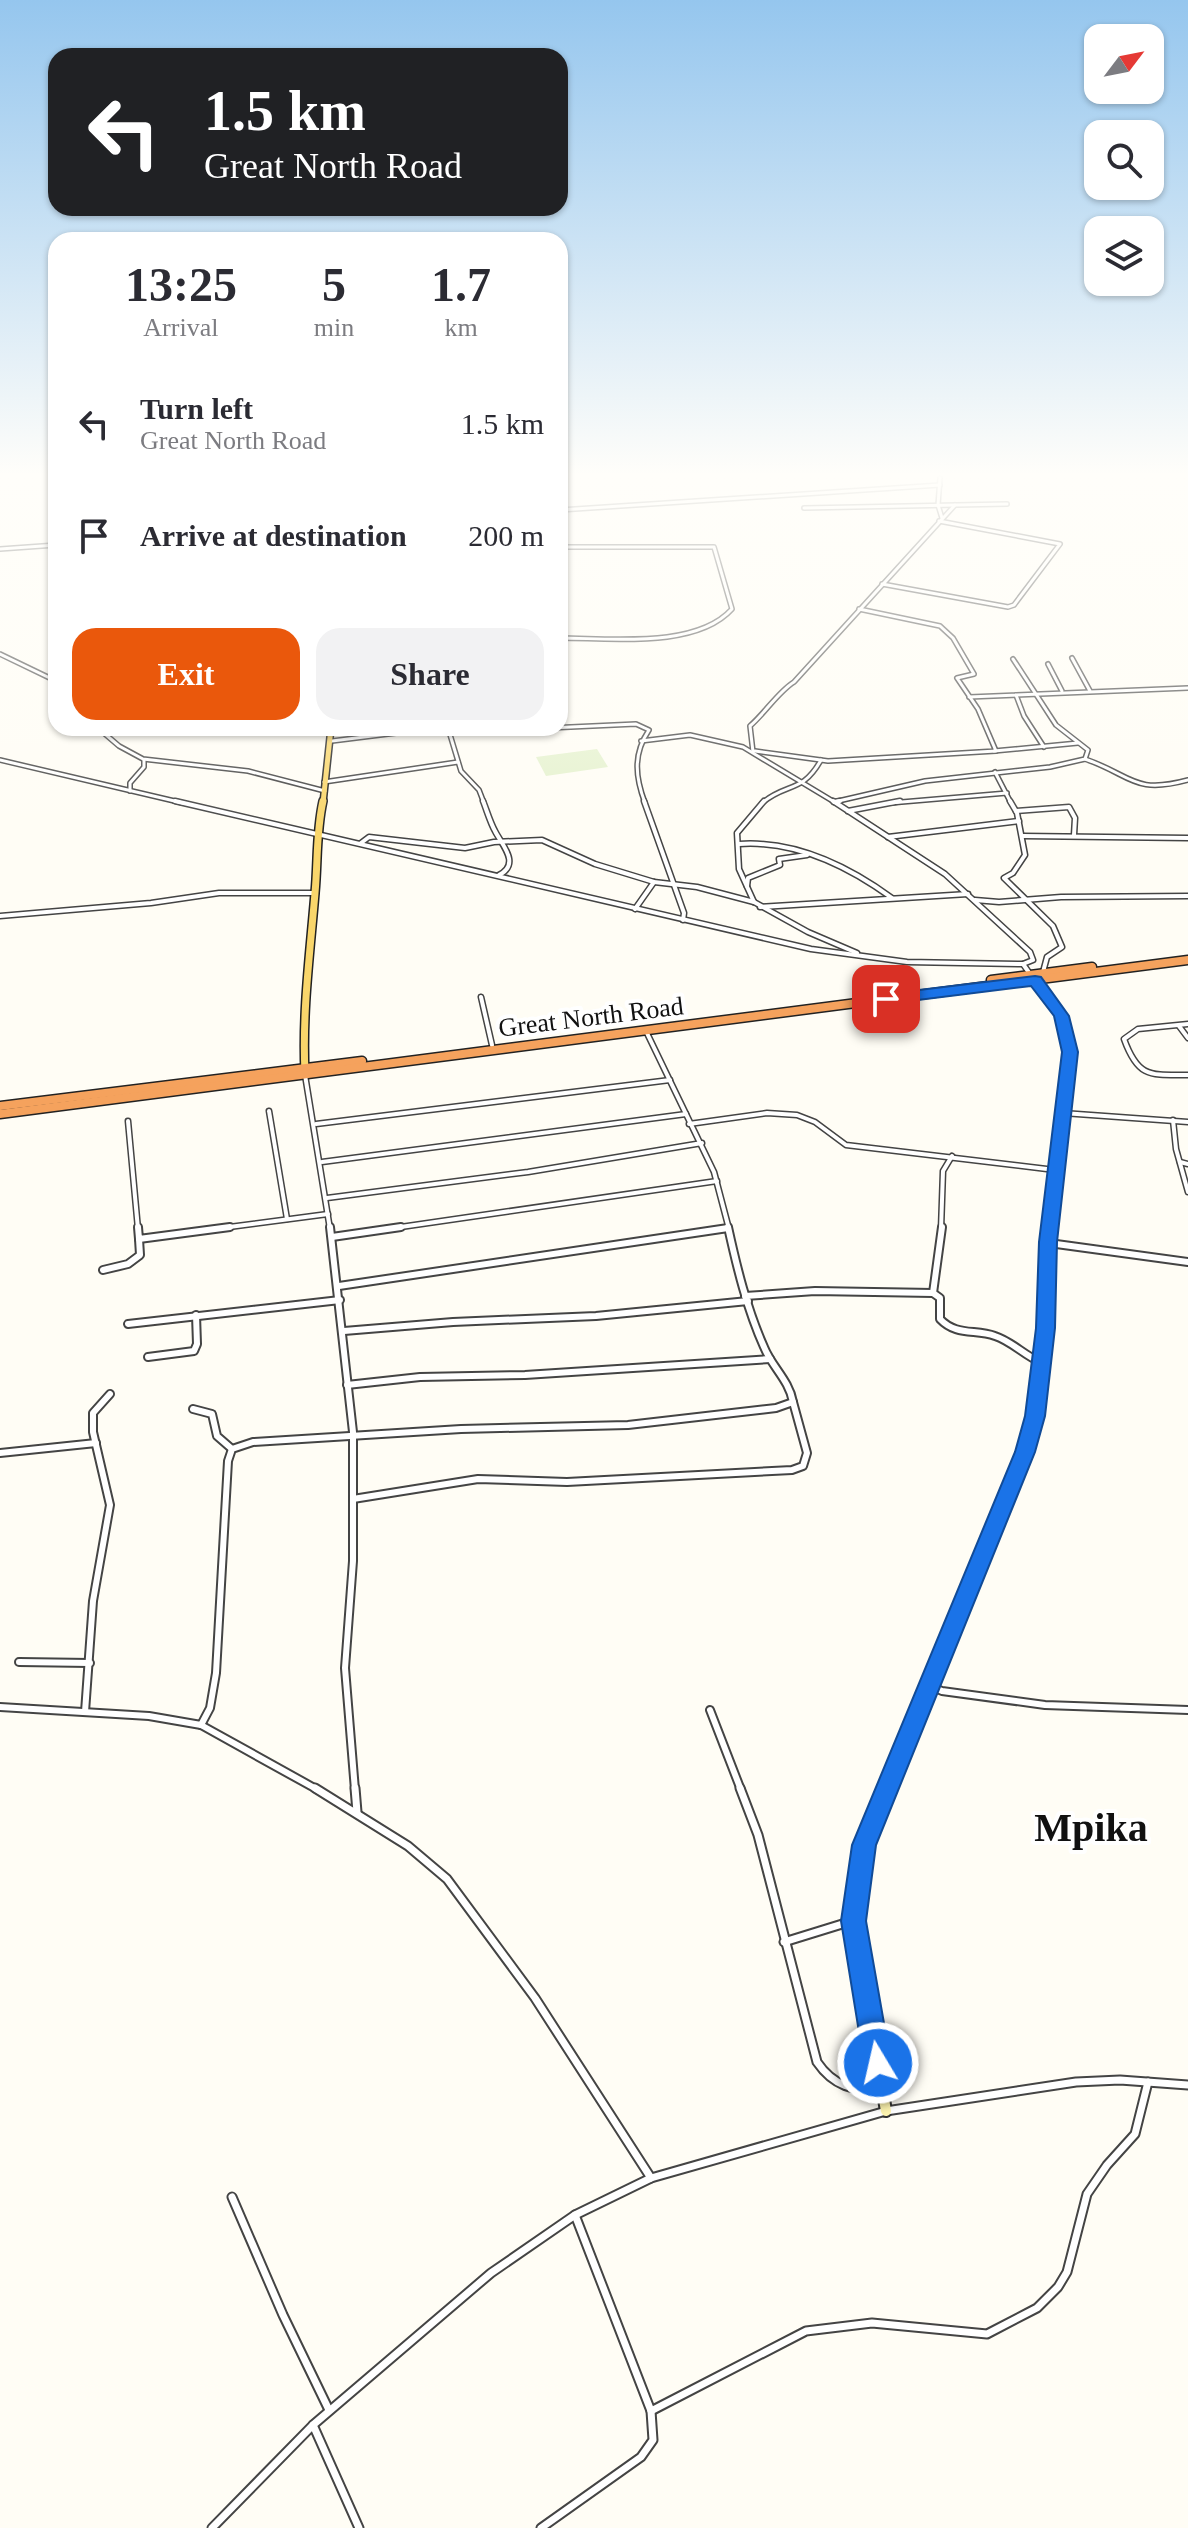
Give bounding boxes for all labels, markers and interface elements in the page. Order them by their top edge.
north arrow [1084,24,1164,104]
map controls [1084,24,1164,296]
icon: left [72,80,176,184]
text: 1.5 km [204,80,366,142]
button: search [1084,120,1164,200]
text: Great North Road [204,146,462,186]
button: layers [1084,216,1164,296]
text: 13:25 [125,258,237,311]
text: 5 [322,258,346,311]
text: 1.7 [431,258,491,311]
text: Arrival [143,313,218,342]
text: min [314,313,354,342]
text: km [444,313,478,342]
text: Turn left [140,392,253,425]
icon: left [72,402,116,446]
text: 1.5 km [461,407,544,440]
text: Great North Road [140,426,326,455]
icon: arrive [72,514,116,558]
text: Arrive at destination [140,519,407,552]
text: 200 m [468,519,544,552]
button: Exit [72,628,300,720]
button: Share [316,628,544,720]
pin [852,965,920,1033]
icon: arrive [864,977,908,1021]
street label: Great North Road [497,991,685,1043]
district label: Mpika [1034,1805,1148,1850]
position arrow [836,2021,920,2105]

